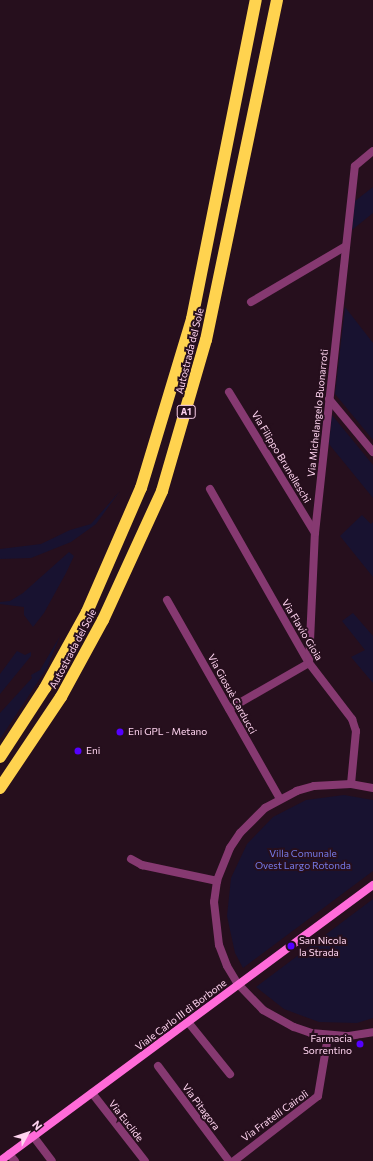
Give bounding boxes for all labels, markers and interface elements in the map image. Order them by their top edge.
street label: Autostrada del Sole [174,307,206,395]
street label: Via Michelangelo Buonarroti [305,348,331,478]
road number: A1 [176,405,196,419]
street label: Via Filippo Brunelleschi [249,409,313,505]
street label: Via Flavio Gioia [279,597,325,663]
street label: Autostrada del Sole [47,607,99,691]
street label: Via Giosuè Carducci [205,652,259,736]
place label: Eni GPL - Metano [128,726,207,738]
marker: Eni GPL - Metano [115,727,125,737]
place label: Eni [86,745,100,757]
marker: Eni [73,746,83,756]
park label: Villa Comunale Ovest Largo Rotonda [255,847,351,870]
place label: San Nicola la Strada [299,934,347,958]
marker: San Nicola la Strada [286,941,296,951]
street label: Viale Carlo III di Borbone [133,977,229,1053]
place label: Farmacia Sorrentino [303,1032,352,1056]
marker: Farmacia Sorrentino [355,1039,365,1049]
street label: Via Pitagora [180,1081,222,1133]
street label: Via Fratelli Cairoli [239,1088,311,1144]
street label: Via Euclide [106,1098,146,1144]
north arrow [8,1113,48,1153]
text: N [30,1118,45,1132]

